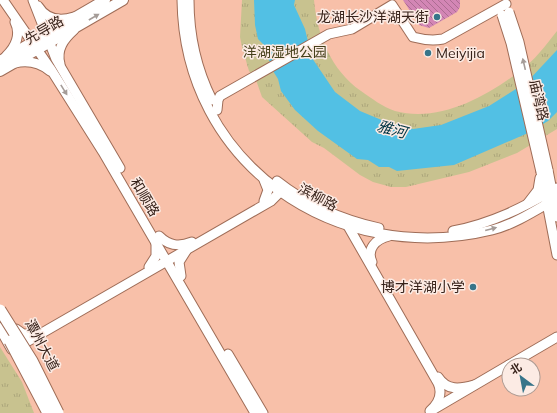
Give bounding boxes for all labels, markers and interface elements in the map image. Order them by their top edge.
place label: 龙湖长沙洋湖天街 [317,8,429,26]
street label: 先导路 [21,12,67,48]
marker: 龙湖长沙洋湖天街 [432,12,442,22]
one-way arrow [88,13,100,20]
park label: 洋湖湿地公园 [243,43,327,61]
place label: Meiyijia [436,44,485,62]
marker: Meiyijia [423,48,433,58]
one-way arrow [520,57,526,70]
street label: 庙湾路 [526,78,552,122]
one-way arrow [60,84,67,96]
water label: 雅河 [375,116,412,143]
street label: 和顺路 [126,174,164,220]
street label: 滨柳路 [295,179,341,215]
one-way arrow [485,226,497,232]
place label: 博才洋湖小学 [381,278,465,296]
marker: 博才洋湖小学 [468,282,478,292]
street label: 潭州大道 [21,316,63,374]
north arrow [501,357,541,397]
text: 北 [507,360,524,377]

